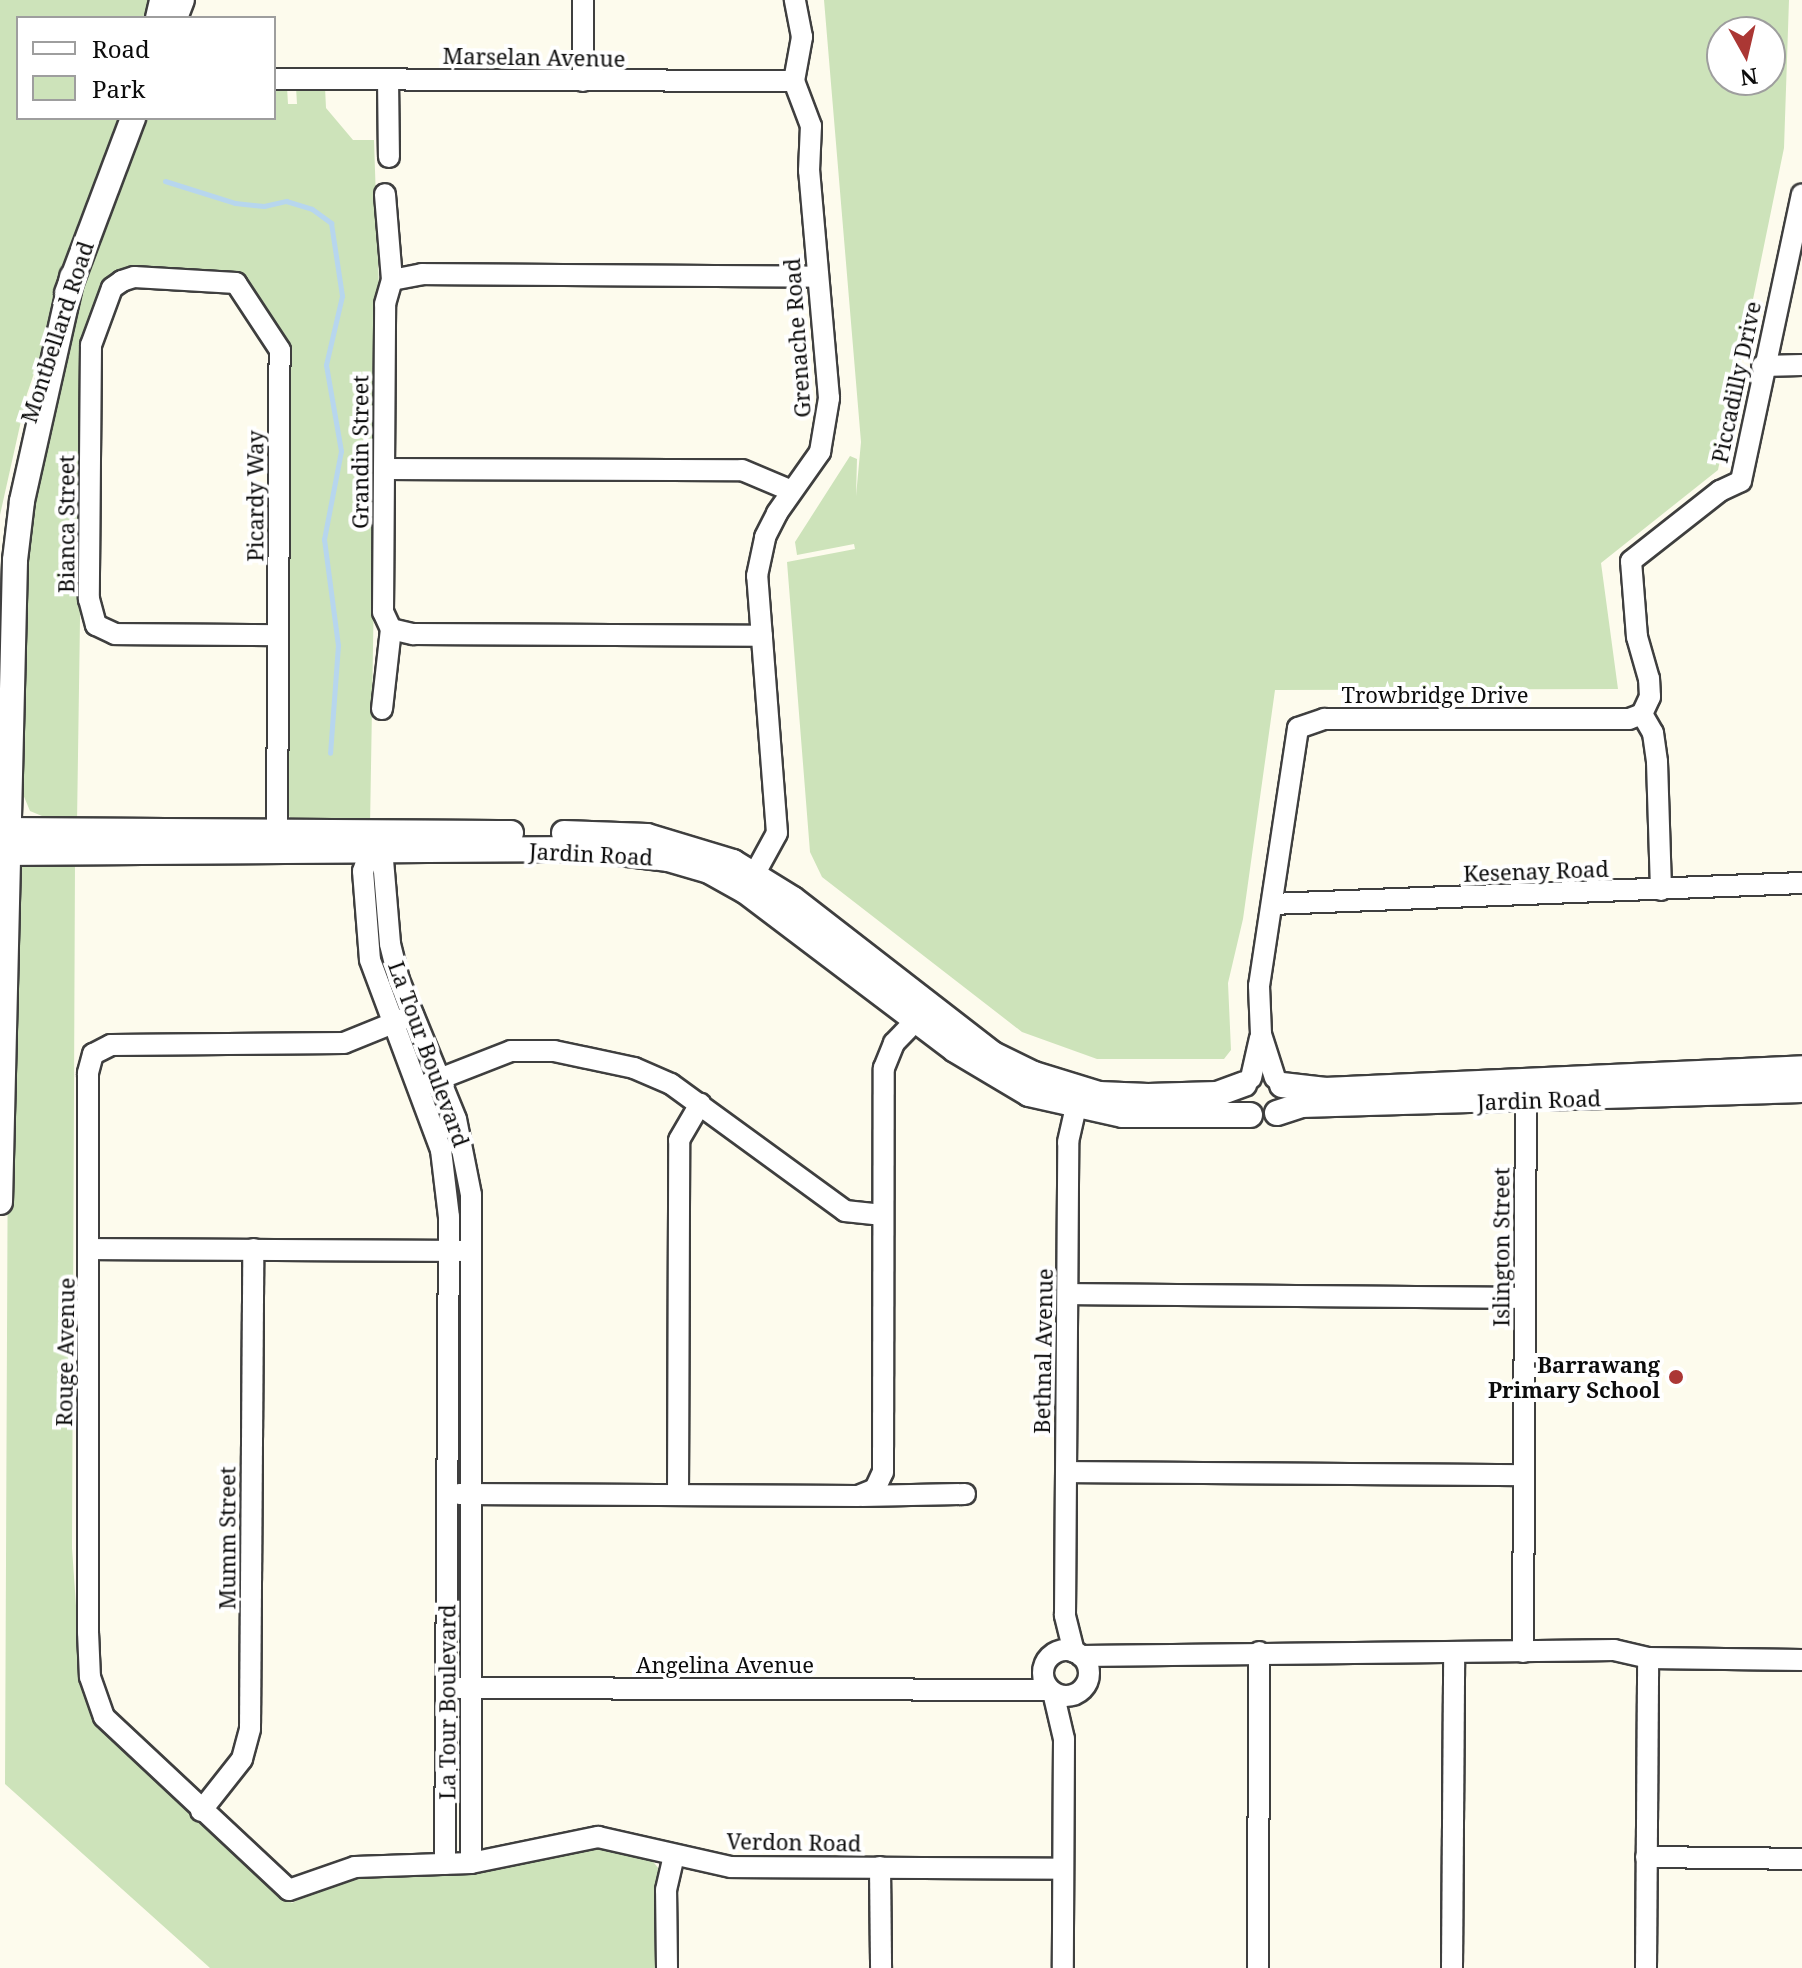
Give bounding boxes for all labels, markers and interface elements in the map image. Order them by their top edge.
legend [16,16,276,120]
north arrow [1706,16,1786,96]
text: Road [92,32,150,65]
street label: Marselan Avenue [442,42,626,72]
text: N [1738,62,1760,94]
text: Park [92,72,145,105]
street label: Montbellard Road [15,238,99,426]
street label: Grenache Road [778,257,816,419]
street label: Piccadilly Drive [1706,299,1766,465]
street label: Grandin Street [347,375,373,529]
street label: Picardy Way [242,430,268,562]
street label: Bianca Street [53,455,79,593]
street label: Trowbridge Drive [1341,682,1529,708]
street label: Jardin Road [528,838,654,870]
street label: Kesenay Road [1463,855,1609,887]
street label: La Tour Boulevard [383,958,475,1150]
street label: Jardin Road [1477,1085,1601,1115]
street label: Islington Street [1488,1167,1514,1327]
street label: Bethnal Avenue [1028,1268,1058,1434]
street label: Rouge Avenue [51,1277,79,1427]
place label: Barrawang Primary School [1488,1351,1660,1402]
marker: Barrawang Primary School [1667,1368,1685,1386]
street label: Mumm Street [214,1466,240,1610]
street label: La Tour Boulevard [434,1604,460,1800]
street label: Angelina Avenue [636,1652,814,1678]
street label: Verdon Road [726,1828,862,1856]

